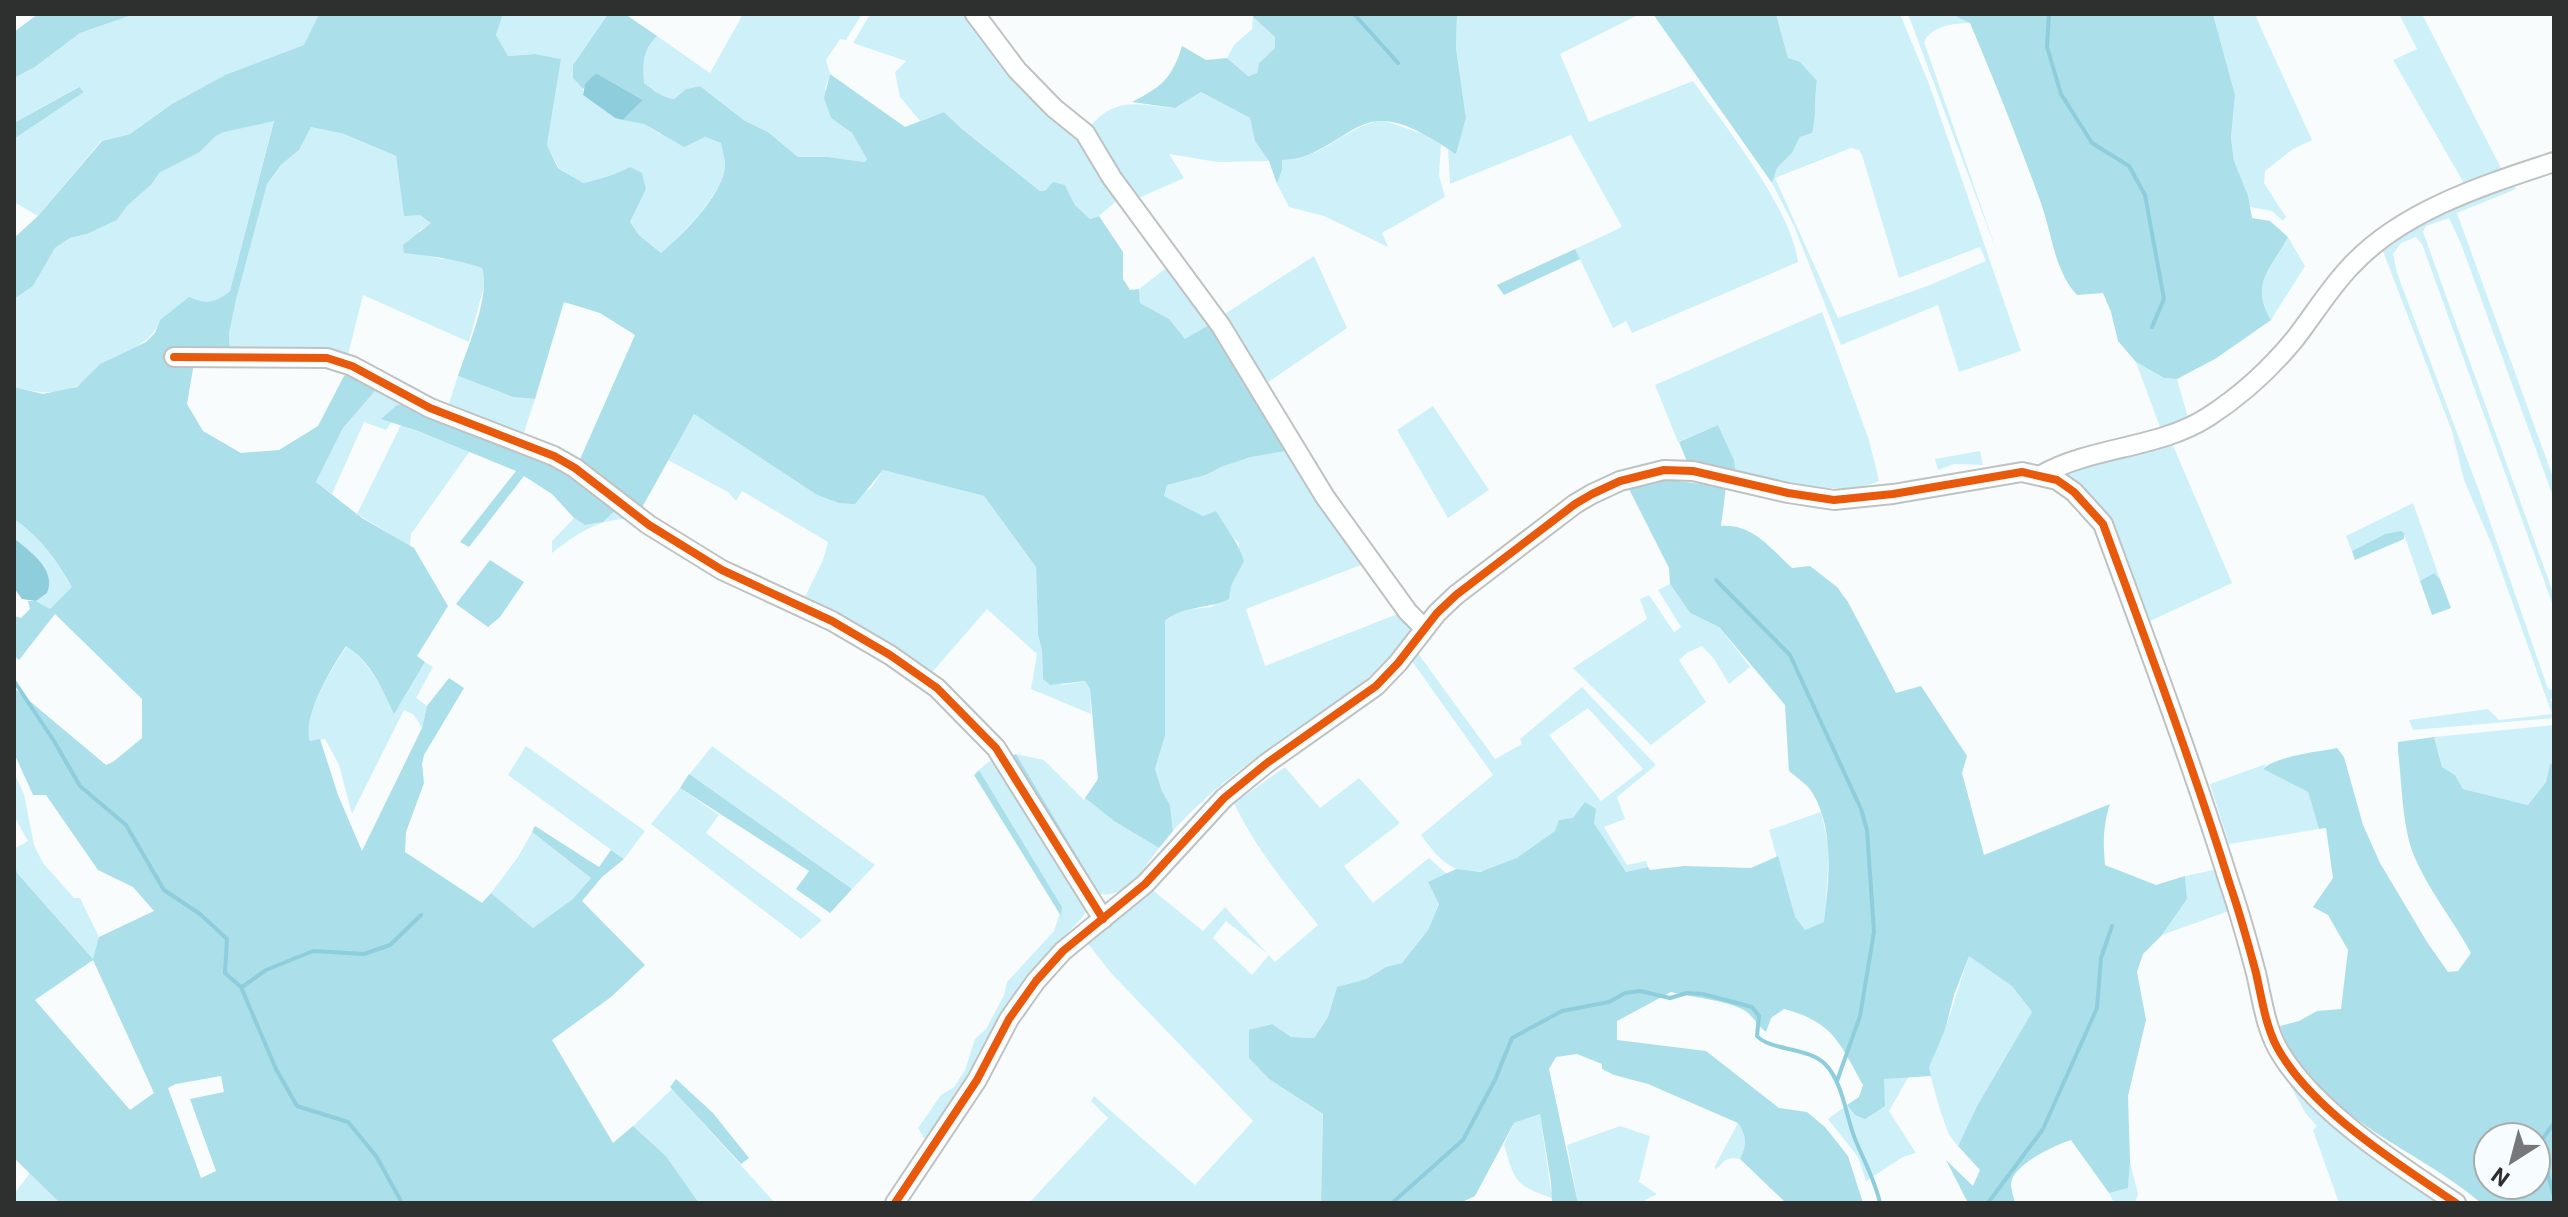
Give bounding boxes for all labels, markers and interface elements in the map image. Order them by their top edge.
north arrow [2472,1121,2552,1201]
text: N [2487,1162,2514,1191]

